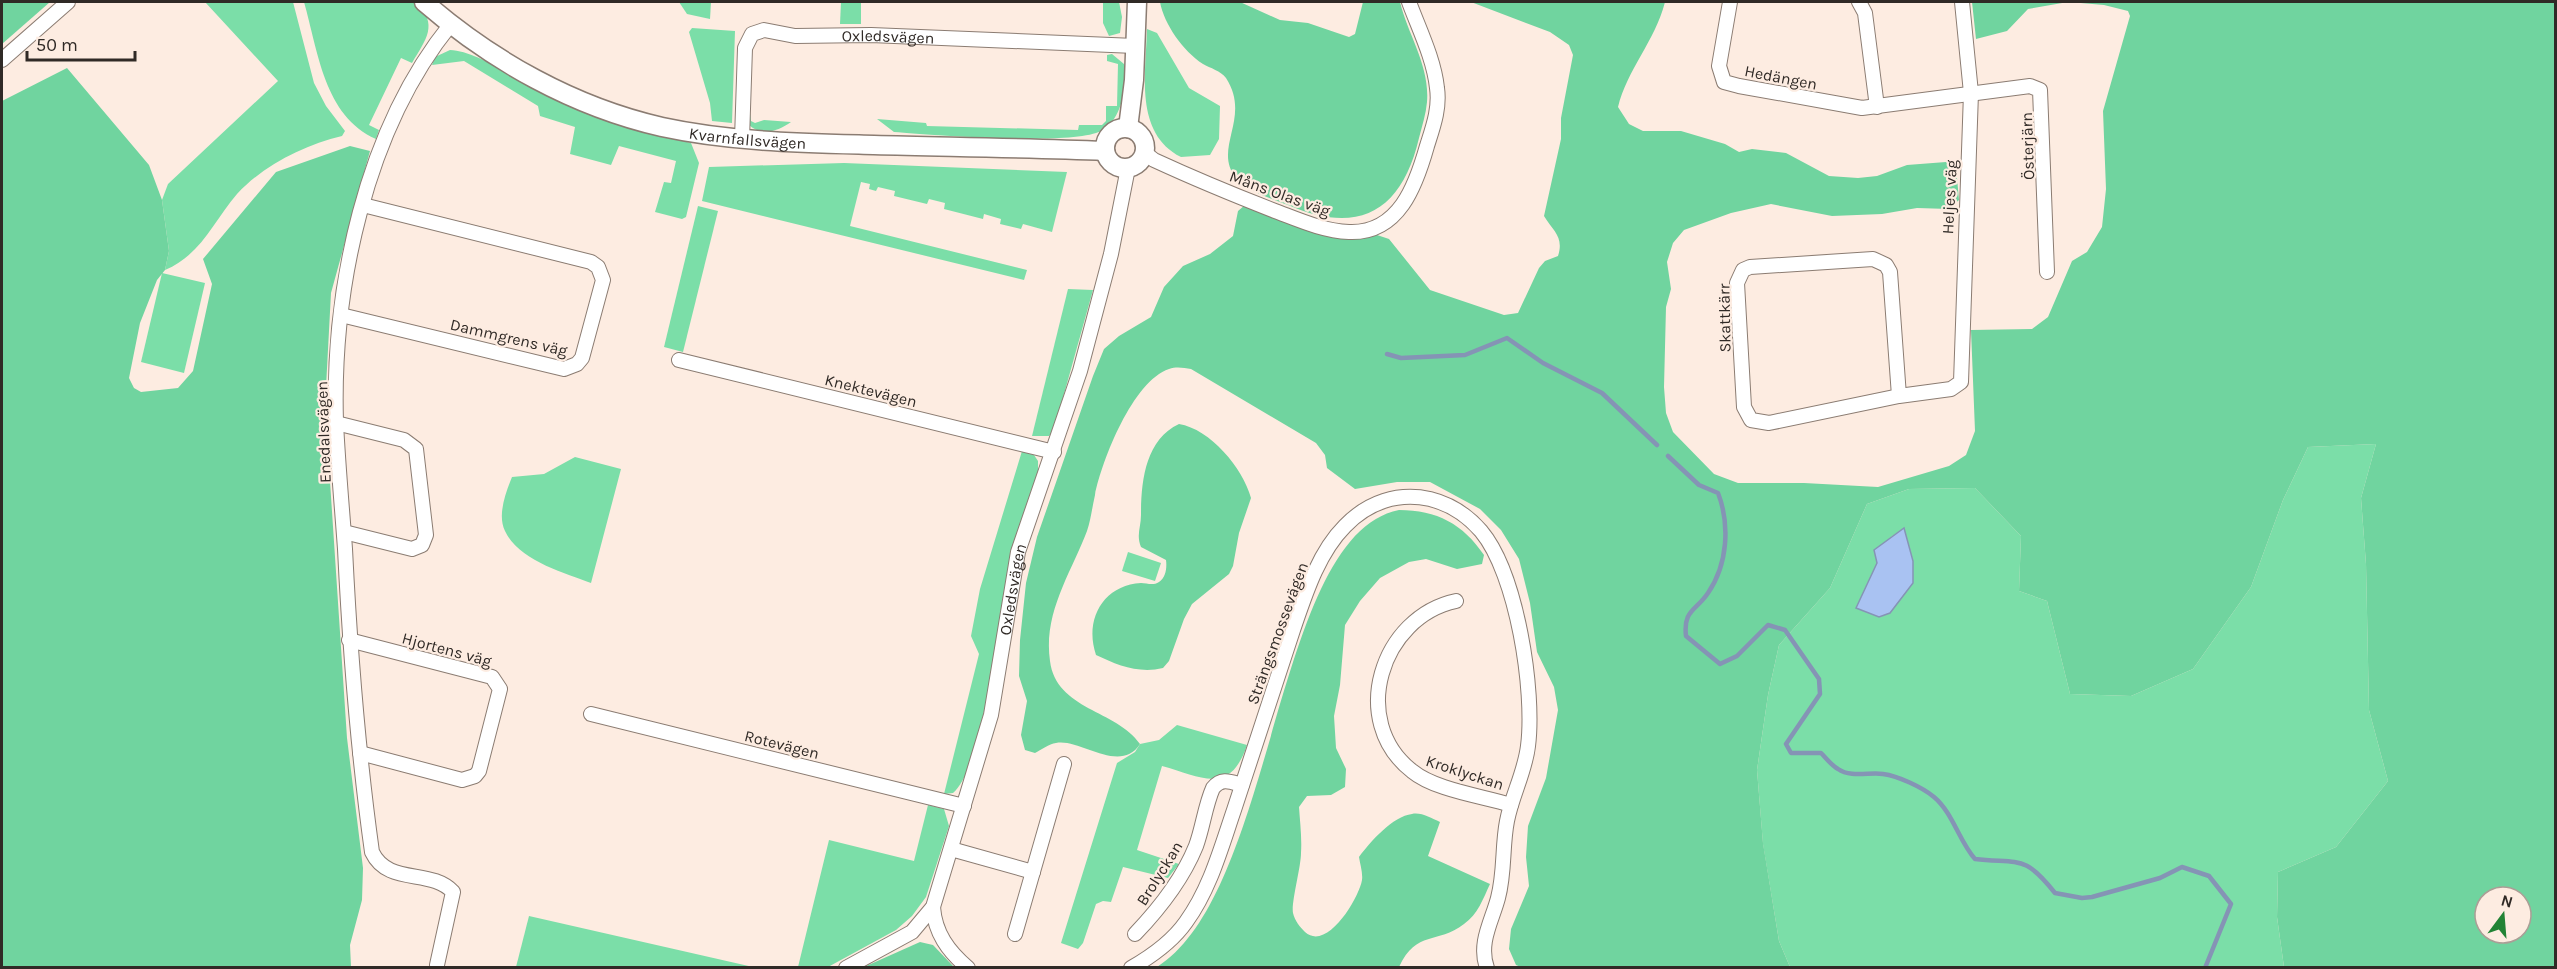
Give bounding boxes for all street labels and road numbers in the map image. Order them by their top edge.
street label: Oxledsvägen [841,26,935,48]
street label: Hedängen [1743,61,1819,94]
street label: Österjärn [2017,112,2038,180]
street label: Kvarnfallsvägen [688,123,807,153]
street label: Heljes väg [1938,159,1961,235]
street label: Måns Olas väg [1227,166,1333,221]
street label: Skattkärr [1714,283,1735,353]
street label: Dammgrens väg [448,315,570,360]
street label: Knektevägen [823,370,919,411]
street label: Enedalsvägen [312,381,335,483]
street label: Oxledsvägen [995,541,1030,637]
street label: Strängsmossevägen [1243,560,1312,707]
street label: Hjortens väg [400,628,494,671]
street label: Rotevägen [742,726,821,763]
street label: Kroklyckan [1423,751,1506,794]
street label: Brolyckan [1132,838,1187,909]

